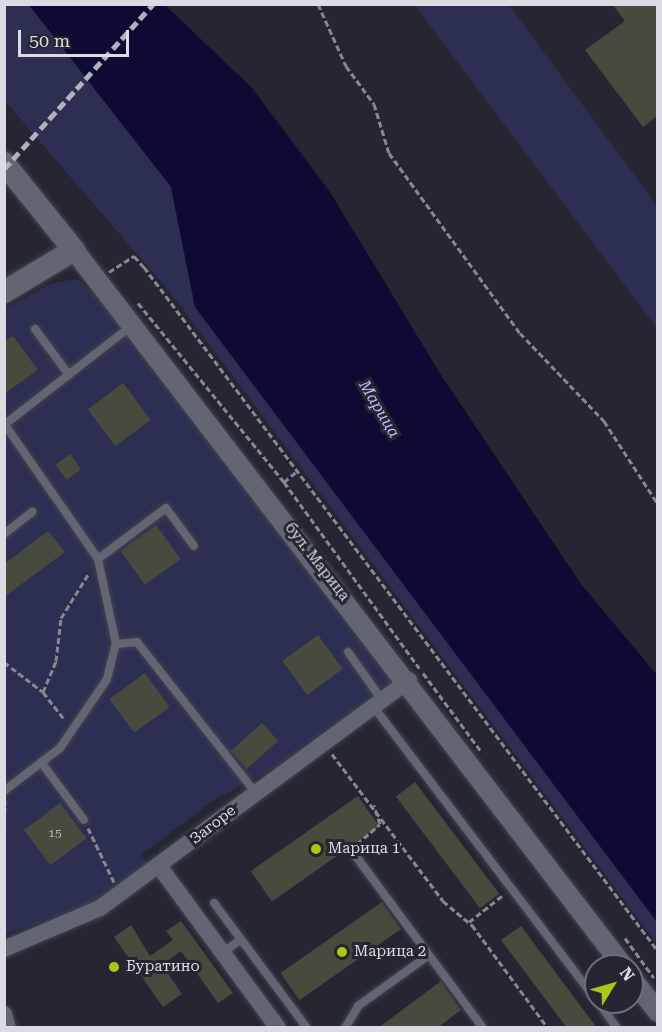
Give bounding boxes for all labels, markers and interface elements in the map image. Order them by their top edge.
scale bar [21,18,132,56]
text: 50 m [29,30,70,51]
water label: Марица [354,377,404,441]
street label: бул. Марица [281,519,353,605]
street label: Загоре [187,802,239,848]
house number: 15 [48,827,62,841]
place label: Марица 1 [328,840,400,858]
marker: Марица 1 [309,842,323,856]
place label: Марица 2 [354,943,426,961]
marker: Марица 2 [335,945,349,959]
north arrow [584,954,644,1014]
place label: Буратино [126,958,200,976]
marker: Буратино [107,960,121,974]
text: N [616,963,638,985]

